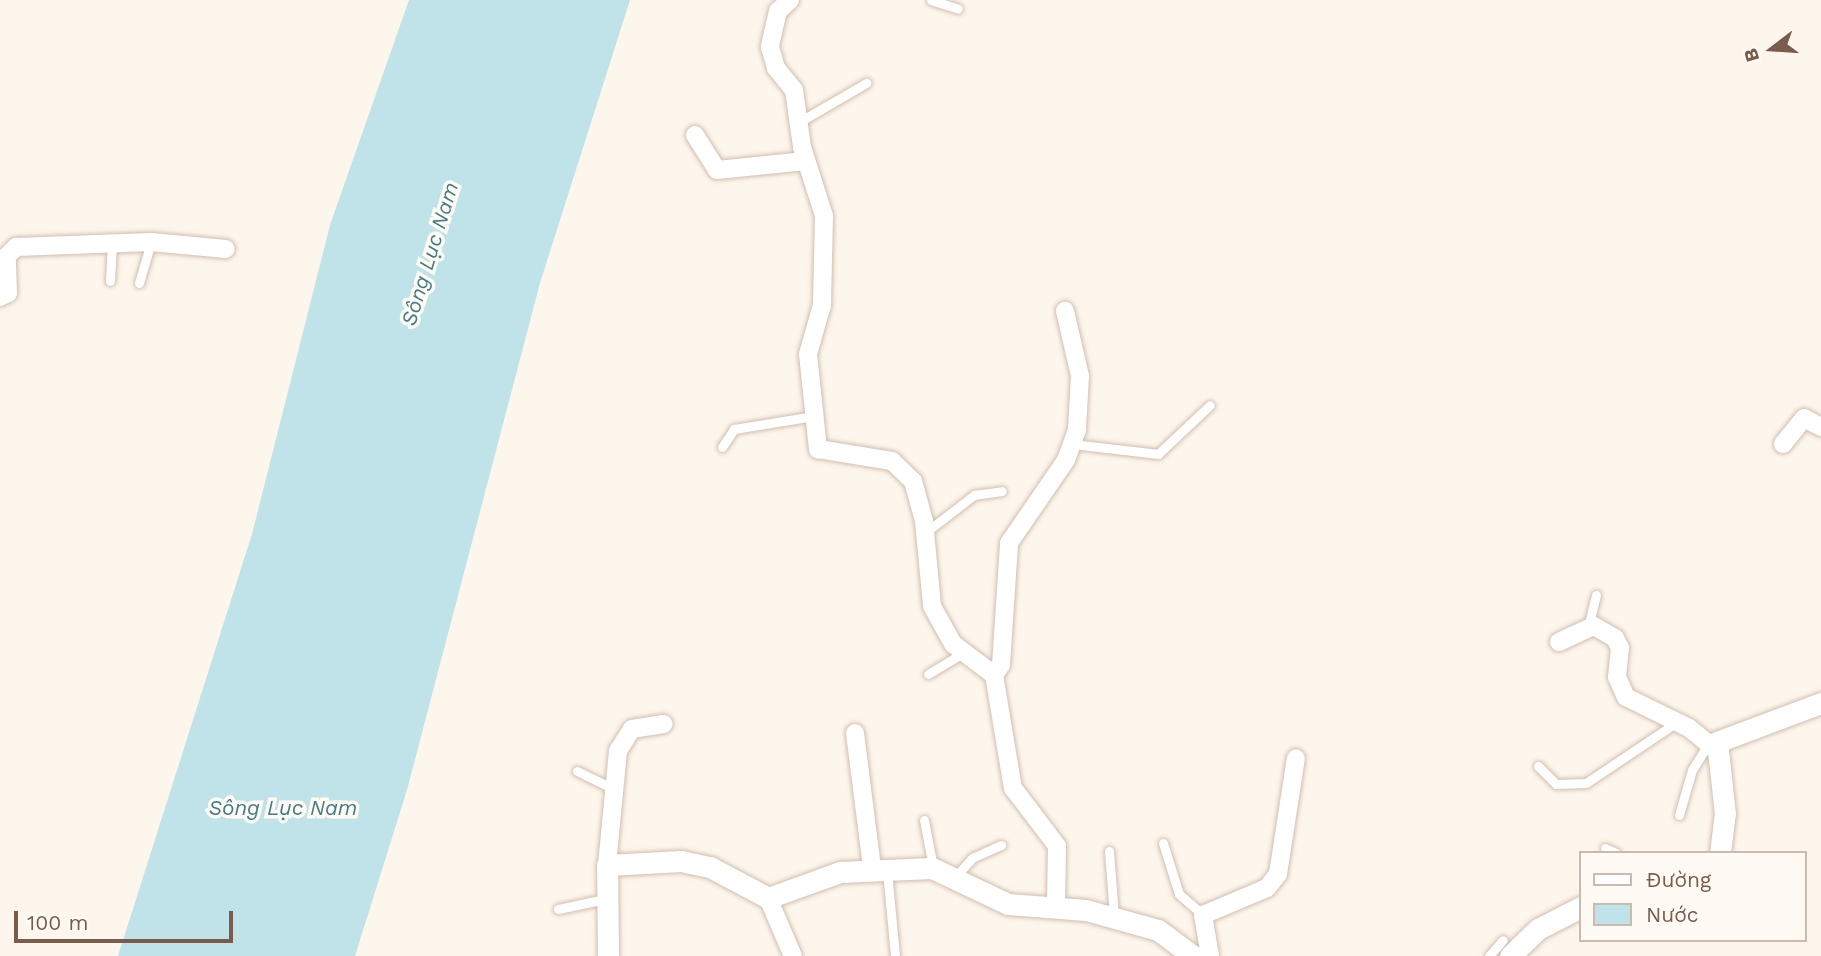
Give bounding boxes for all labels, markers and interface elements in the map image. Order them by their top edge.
north arrow [1737,14,1807,84]
text: B [1739,46,1764,65]
water label: Sông Lục Nam [396,179,464,329]
water label: Sông Lục Nam [209,795,357,821]
legend [1580,851,1807,942]
text: Đường [1646,867,1711,892]
scale bar [18,897,236,941]
text: Nước [1646,902,1699,927]
text: 100 m [27,910,89,935]

